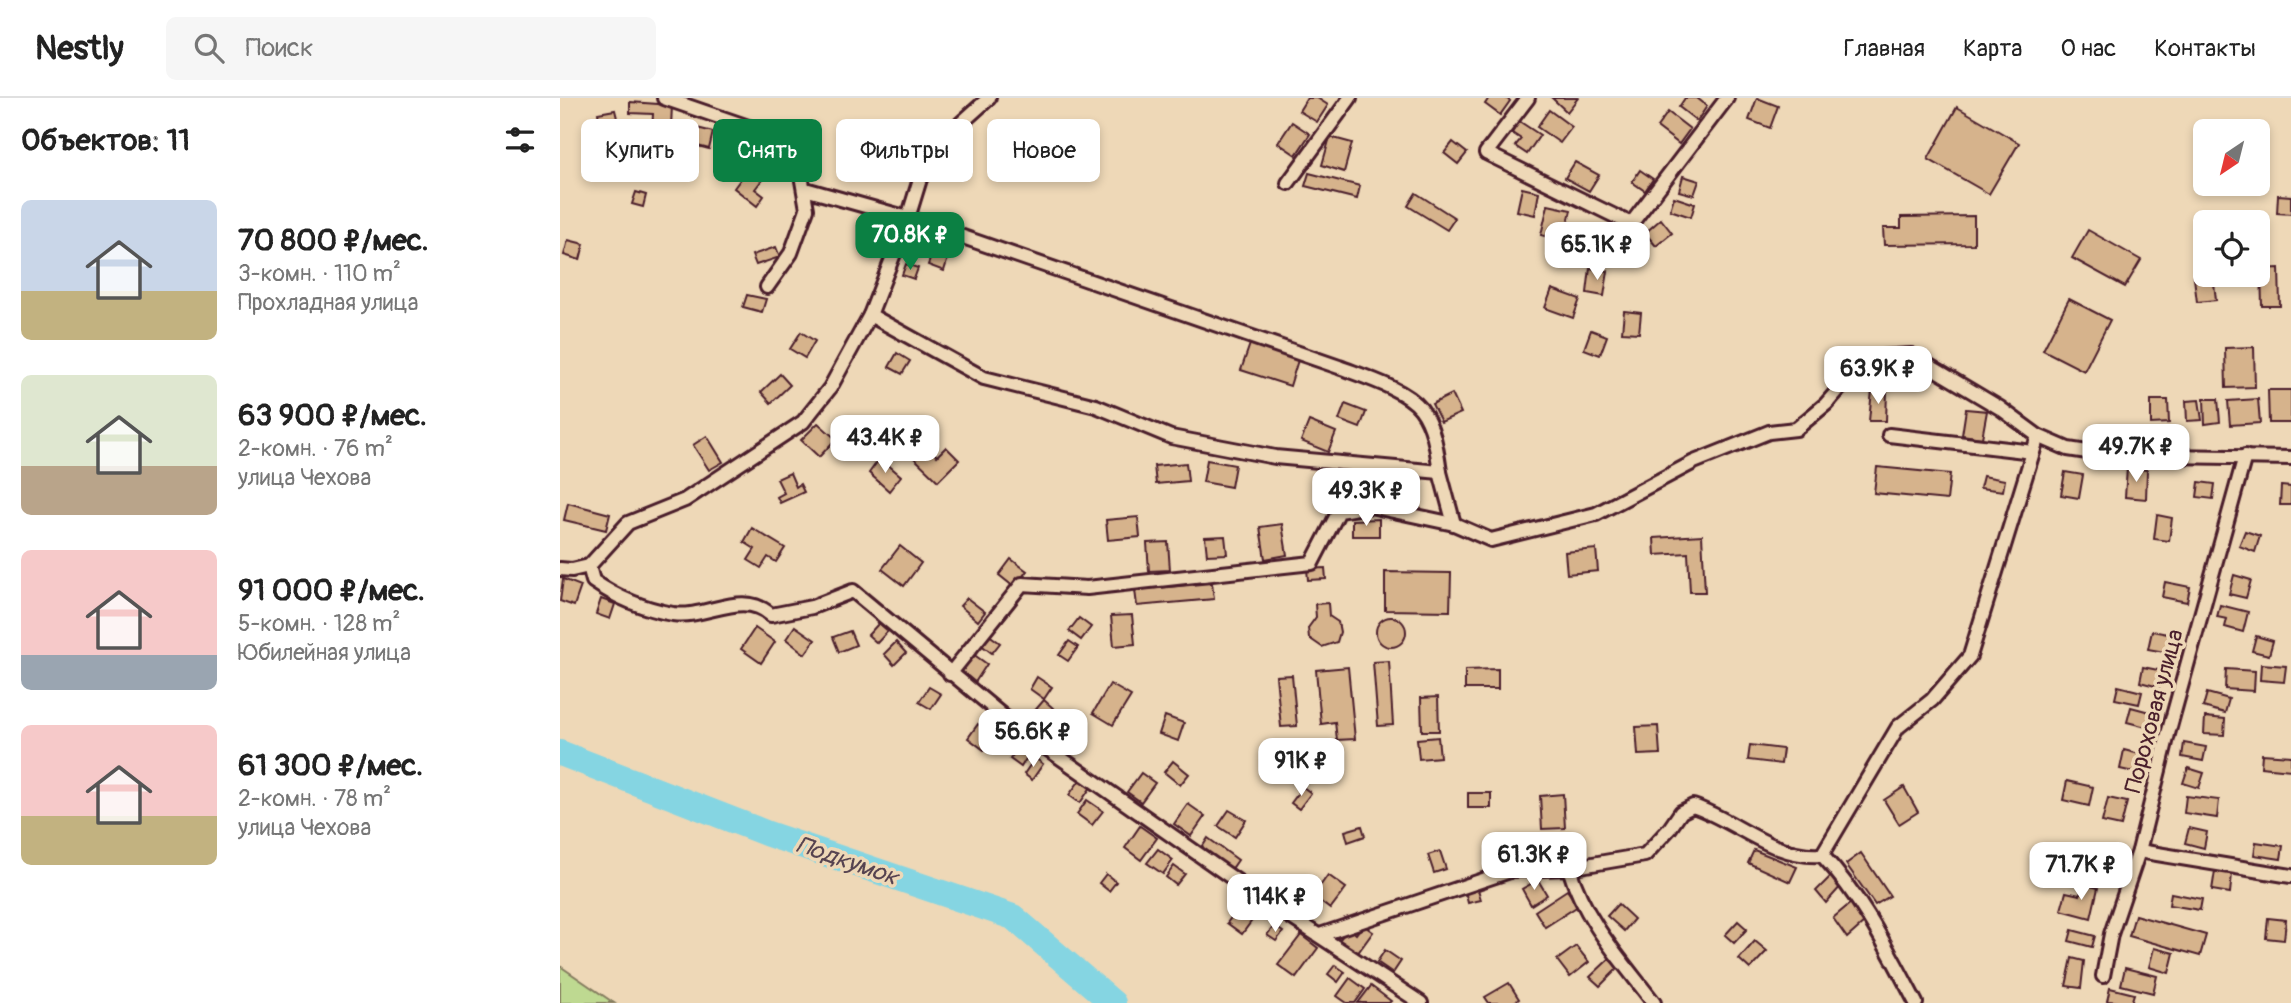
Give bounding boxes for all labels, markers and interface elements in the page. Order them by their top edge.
search box [166,17,656,80]
text: Nestly [35,28,124,69]
icon: search [190,29,228,67]
text: Поиск [246,32,313,64]
text: Главная [1844,34,1925,63]
text: Карта [1963,34,2023,63]
text: О нас [2061,34,2116,63]
text: Контакты [2154,34,2256,63]
chip: Купить [581,119,699,182]
chip: Снять [713,119,822,182]
chip: Фильтры [836,119,973,182]
chip: Новое [987,119,1100,182]
north arrow [2193,119,2270,196]
map controls [2193,119,2270,287]
icon: filters [501,121,539,159]
text: Объектов: 11 [21,122,190,159]
button: locate [2193,210,2270,287]
pin: 70.8K ₽ [845,212,975,272]
text: 70.8K ₽ [871,220,949,249]
text: 70 800 ₽/мес. [238,222,429,259]
pin: 65.1K ₽ [1532,222,1662,282]
icon: home [77,228,161,312]
text: 65.1K ₽ [1561,230,1633,259]
text: 3-комн. · 110 m² [238,259,401,288]
text: Прохладная улица [238,288,418,317]
pin: 63.9K ₽ [1813,346,1943,406]
text: 63.9K ₽ [1840,354,1916,383]
text: 63 900 ₽/мес. [238,397,427,434]
icon: home [77,403,161,487]
pin: 43.4K ₽ [820,416,950,475]
text: 43.4K ₽ [846,423,924,452]
pin: 49.7K ₽ [2071,424,2201,484]
text: 49.7K ₽ [2098,432,2174,461]
text: 2-комн. · 76 m² [238,434,393,463]
text: улица Чехова [238,463,371,492]
pin: 49.3K ₽ [1301,468,1431,528]
text: 49.3K ₽ [1328,476,1404,505]
text: 91 000 ₽/мес. [238,572,425,609]
icon: home [77,578,161,662]
text: 5-комн. · 128 m² [238,609,400,638]
street label: Пороховая улица [2118,626,2190,796]
text: Юбилейная улица [238,638,411,667]
pin: 56.6K ₽ [968,710,1098,769]
text: 56.6K ₽ [995,717,1071,746]
pin: 91K ₽ [1252,738,1350,798]
text: 91K ₽ [1274,746,1328,775]
text: 61 300 ₽/мес. [238,747,423,784]
icon: home [77,753,161,837]
text: 2-комн. · 78 m² [238,784,391,813]
text: улица Чехова [238,813,371,842]
water label: Подкумок [792,830,904,893]
pin: 61.3K ₽ [1469,832,1599,892]
text: 61.3K ₽ [1498,840,1570,869]
pin: 71.7K ₽ [2016,842,2146,902]
text: 71.7K ₽ [2045,850,2117,879]
pin: 114K ₽ [1218,874,1332,934]
text: 114K ₽ [1243,882,1307,911]

